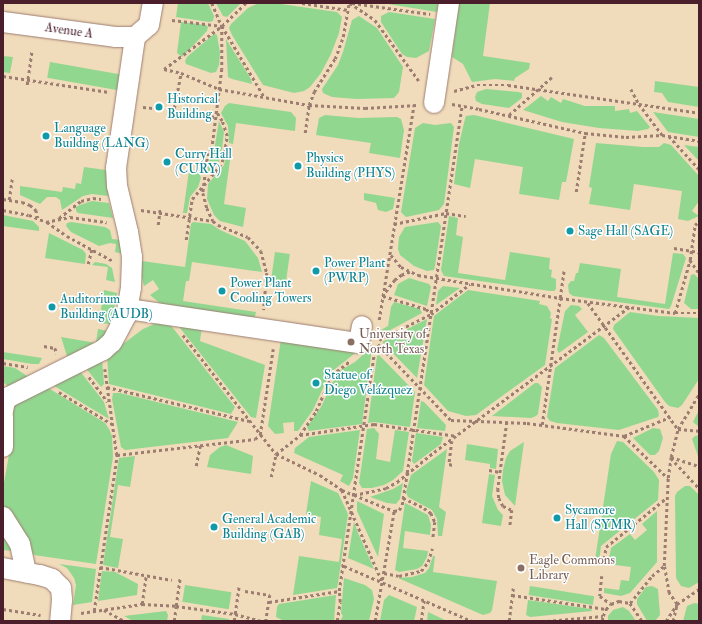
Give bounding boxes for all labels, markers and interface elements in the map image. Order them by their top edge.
street label: Avenue A [44,20,94,42]
place label: Historical Building [167,92,218,123]
marker: Historical Building [154,102,164,112]
place label: Language Building (LANG) [54,121,149,152]
marker: Language Building (LANG) [41,131,51,141]
place label: Curry Hall (CURY) [175,147,232,178]
place label: Physics Building (PHYS) [306,151,395,182]
marker: Curry Hall (CURY) [162,157,172,167]
marker: Physics Building (PHYS) [293,161,303,171]
place label: Sage Hall (SAGE) [578,223,673,239]
marker: Sage Hall (SAGE) [565,226,575,236]
place label: Power Plant (PWRP) [324,256,385,287]
marker: Power Plant (PWRP) [311,266,321,276]
place label: Power Plant Cooling Towers [230,276,311,307]
marker: Power Plant Cooling Towers [217,286,227,296]
place label: Auditorium Building (AUDB) [60,292,153,323]
marker: Auditorium Building (AUDB) [47,302,57,312]
place label: University of North Texas [359,327,426,358]
marker: University of North Texas [346,337,356,347]
place label: Statue of Diego Velázquez [324,368,413,399]
marker: Statue of Diego Velázquez [311,378,321,388]
place label: Sycamore Hall (SYMR) [565,503,636,534]
place label: General Academic Building (GAB) [222,512,316,543]
marker: Sycamore Hall (SYMR) [552,513,562,523]
marker: General Academic Building (GAB) [209,522,219,532]
place label: Eagle Commons Library [529,553,615,584]
marker: Eagle Commons Library [516,563,526,573]

